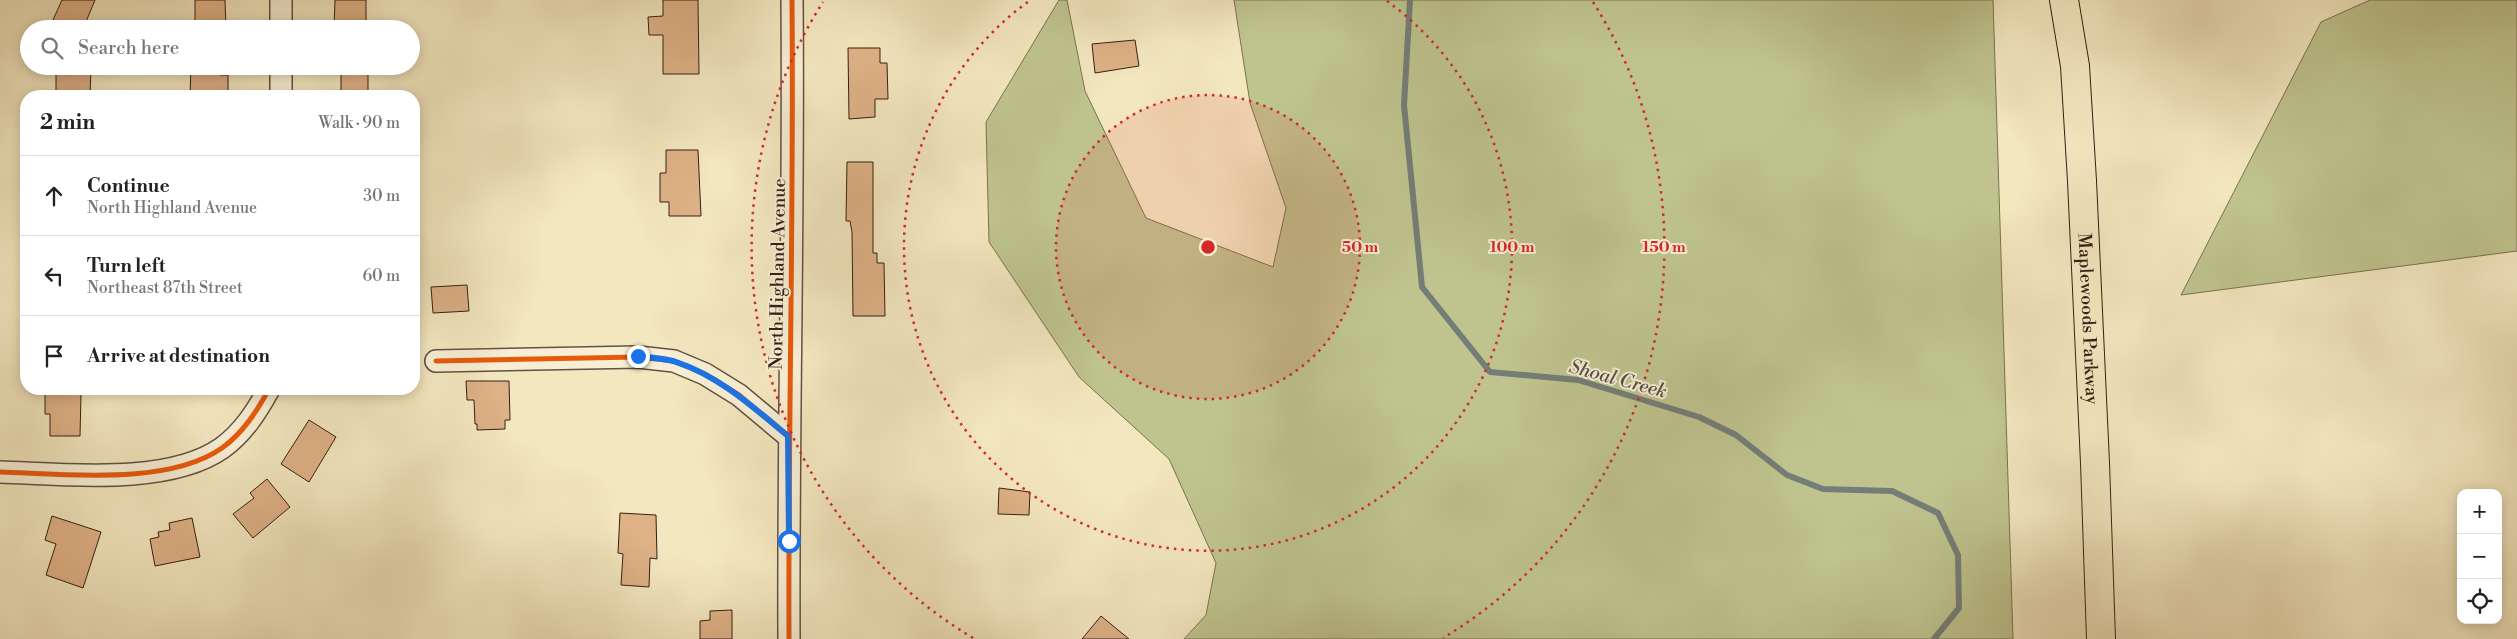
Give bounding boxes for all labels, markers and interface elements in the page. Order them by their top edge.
search box [20,20,420,75]
icon: search [38,34,66,62]
text: Search here [78,36,179,60]
text: 2 min [40,110,95,136]
text: Walk · 90 m [318,113,400,133]
text: Continue [87,174,170,198]
street label: North Highland Avenue [765,178,791,370]
icon: ahead [40,182,68,210]
text: 30 m [363,186,400,206]
text: North Highland Avenue [87,198,257,218]
street label: Maplewoods Parkway [2073,232,2104,405]
centre of rings [1199,238,1217,256]
text: 50 m [1342,238,1378,257]
text: 100 m [1490,238,1535,257]
text: 150 m [1642,238,1686,257]
text: Turn left [87,254,166,278]
icon: left [40,262,68,290]
text: 60 m [362,266,400,286]
text: Northeast 87th Street [87,278,243,298]
icon: arrive [40,342,68,370]
text: Arrive at destination [87,344,270,368]
route end [627,345,650,368]
water label: Shoal Creek [1566,354,1670,404]
map controls [2457,489,2502,624]
button: + [2457,489,2502,534]
route start [778,530,801,553]
button: − [2457,534,2502,579]
button: locate [2457,579,2502,624]

